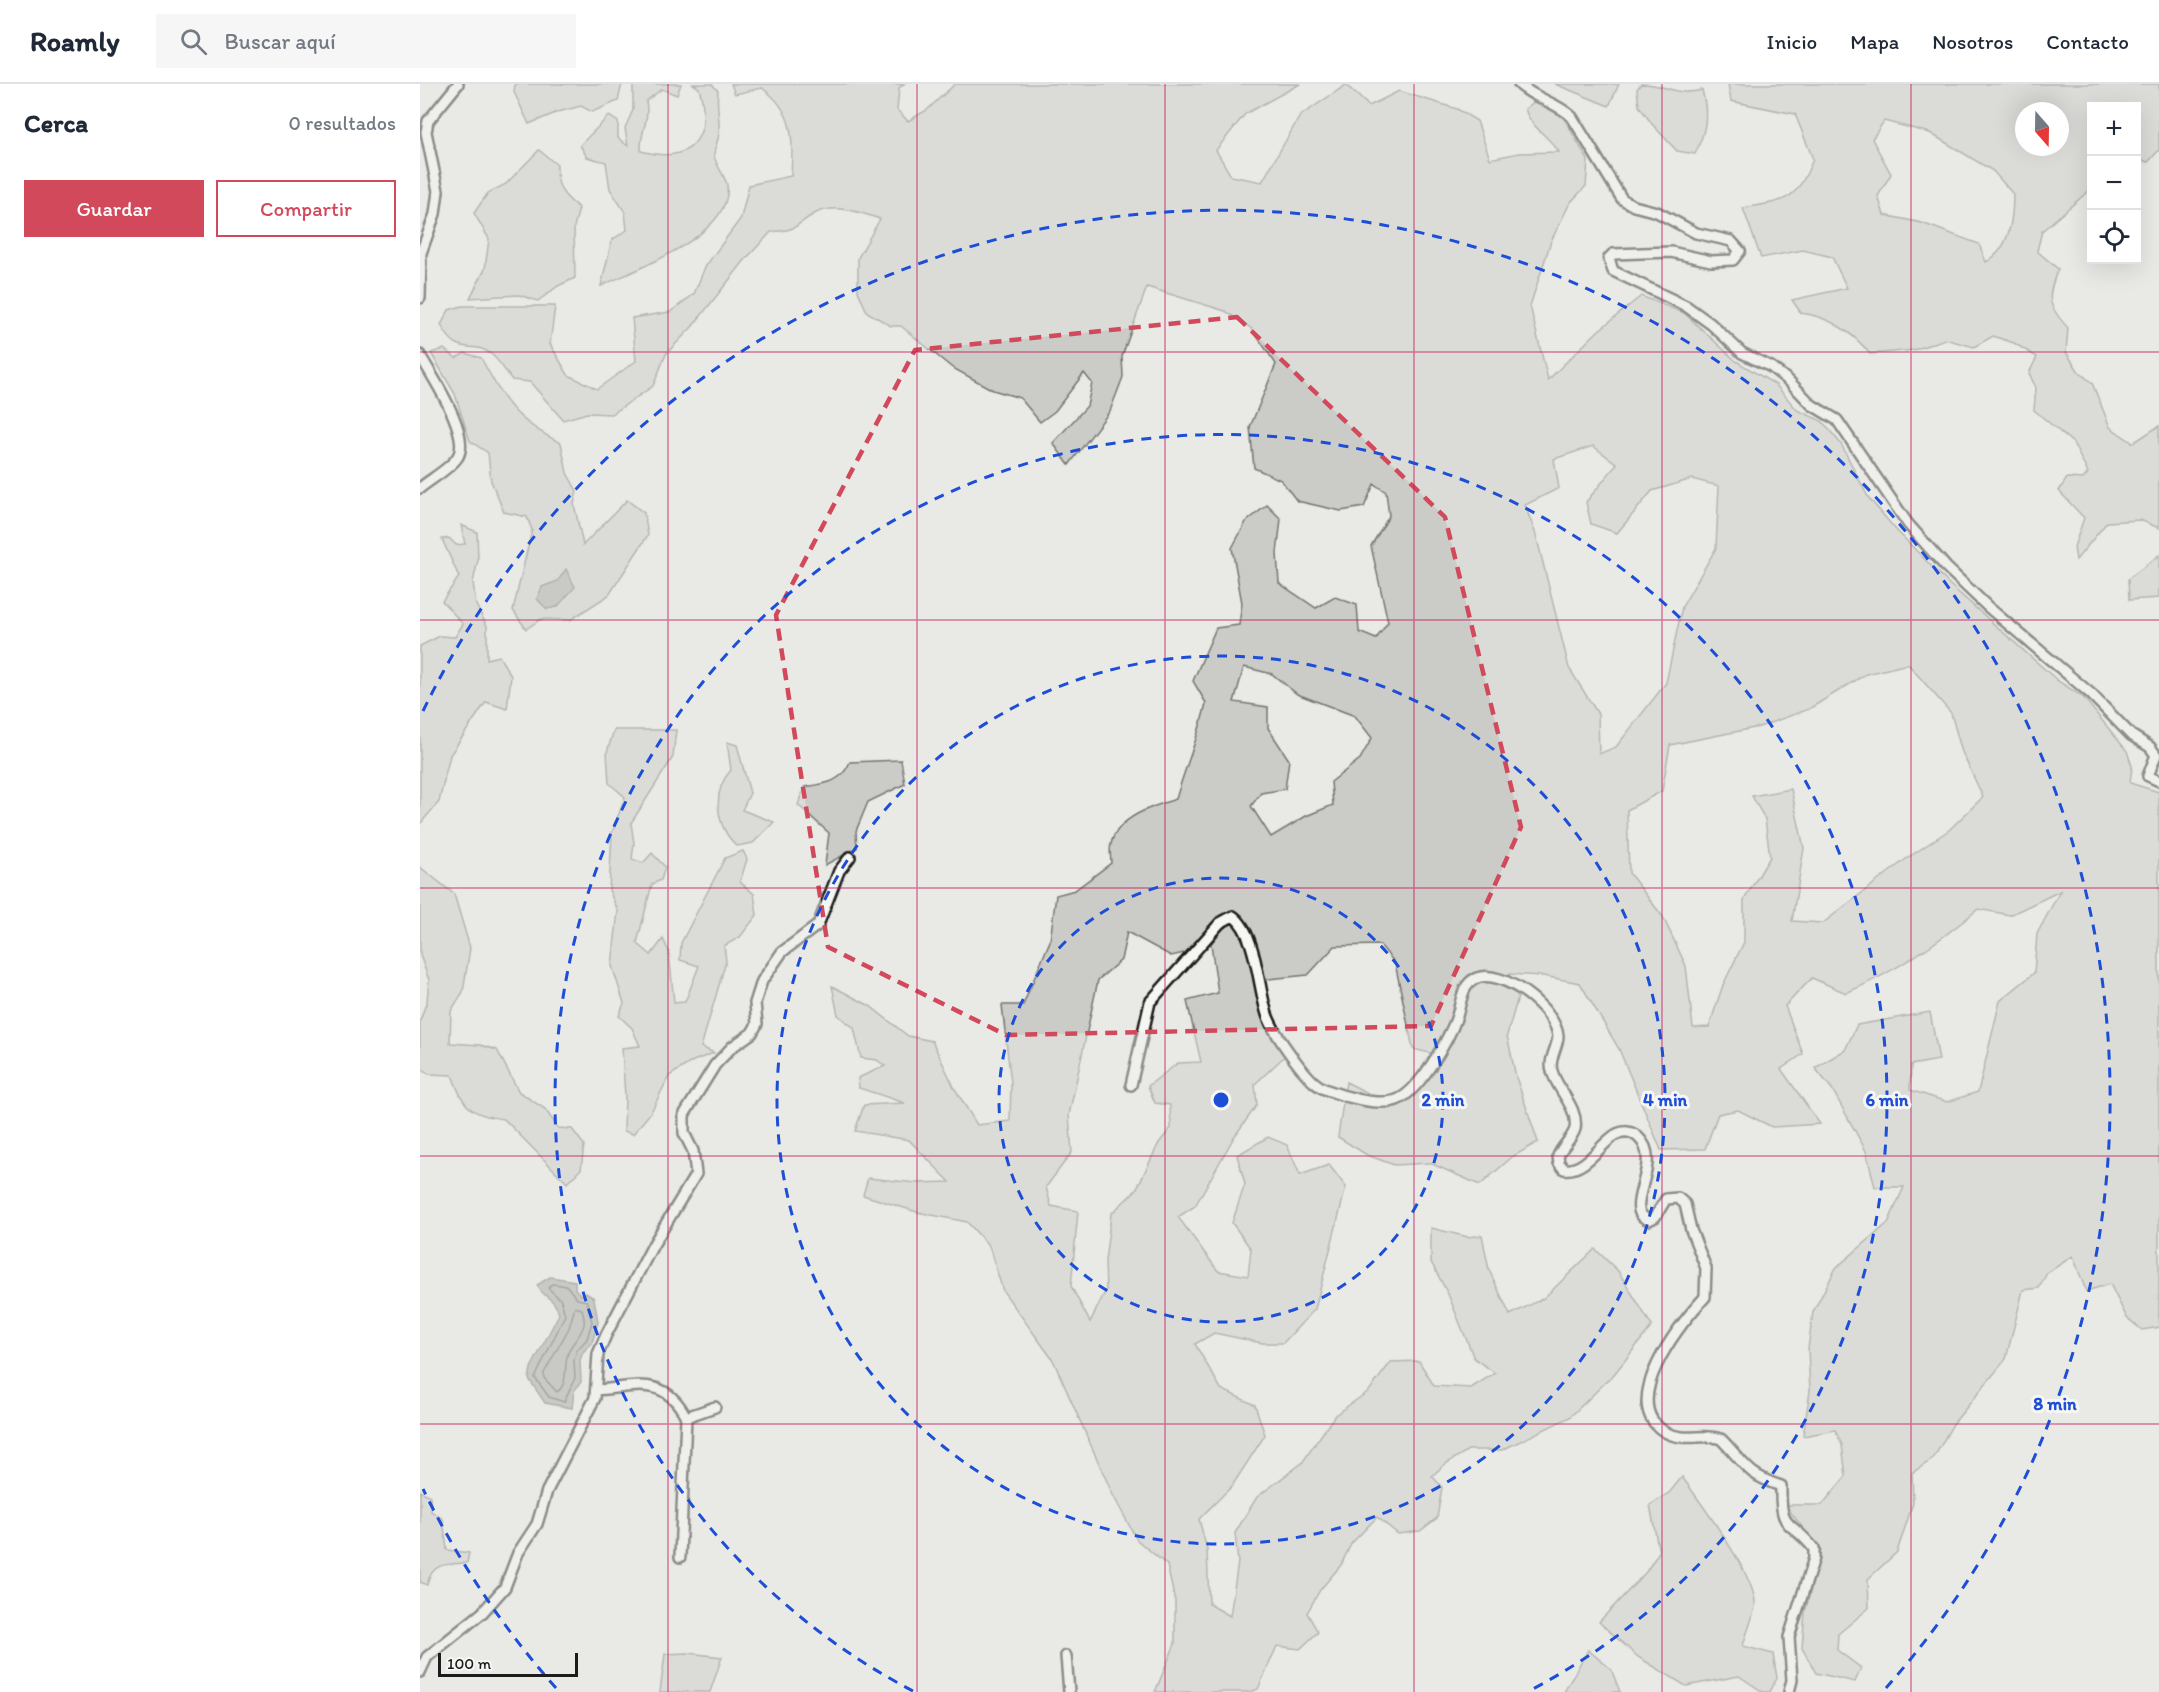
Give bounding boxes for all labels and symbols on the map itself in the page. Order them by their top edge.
north arrow [2015,102,2069,156]
text: 2 min [1422,1089,1465,1111]
text: 4 min [1643,1089,1688,1111]
text: 6 min [1866,1089,1909,1111]
centre of rings [1211,1090,1231,1110]
text: 8 min [2033,1393,2077,1415]
scale bar [438,1650,578,1678]

